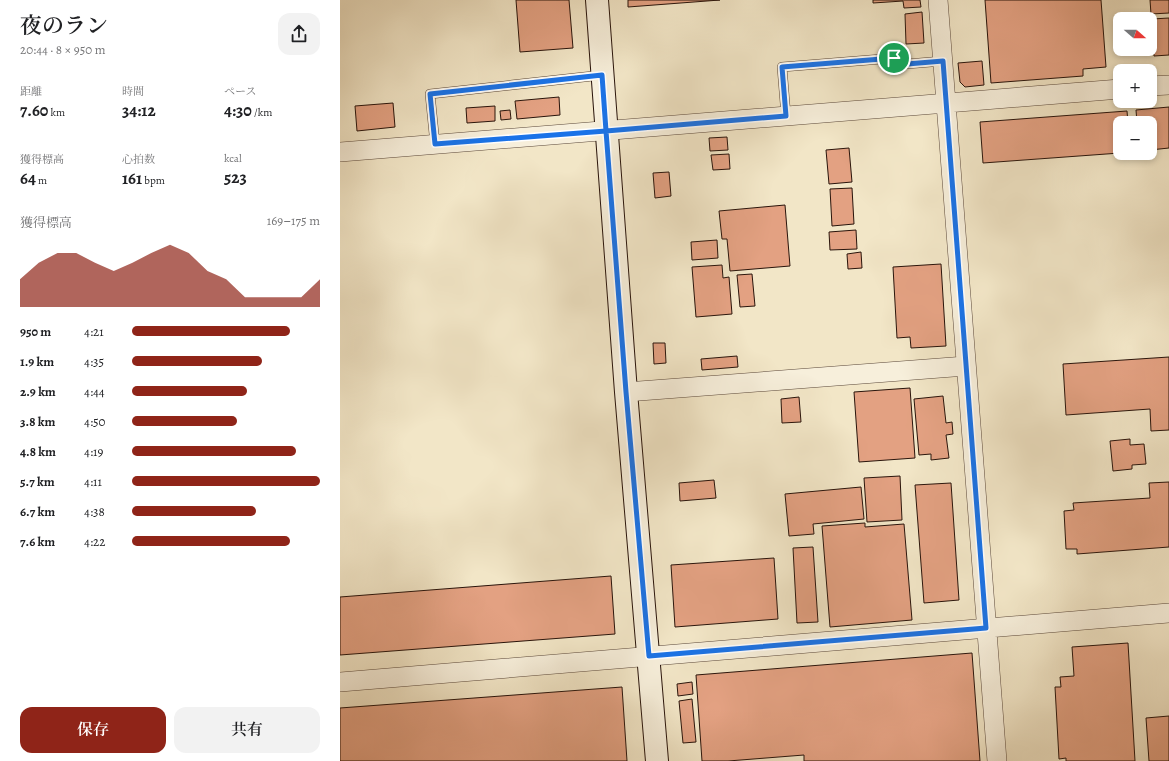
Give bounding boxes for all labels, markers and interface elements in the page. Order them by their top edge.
text: 夜のラン [20,11,108,41]
north arrow [1113,12,1157,56]
map controls [1113,12,1157,160]
button: share [278,13,320,55]
text: 20:44 · 8 × 950 m [20,41,106,58]
pin [877,41,911,75]
icon: arrive [883,47,905,69]
button: + [1113,64,1157,108]
text: 距離 [20,84,42,99]
text: 時間 [122,84,144,99]
text: ペース [224,84,256,99]
text: 7.60 [20,99,48,122]
text: 34:12 [122,99,156,122]
text: 4:30 [224,99,252,122]
text: km [48,105,65,120]
text: /km [252,105,272,120]
button: − [1113,116,1157,160]
text: kcal [224,151,242,166]
text: 獲得標高 [20,152,64,167]
text: 心拍数 [122,152,155,167]
text: 523 [224,166,247,189]
text: 64 [20,167,36,190]
text: 161 [122,167,142,190]
text: m [36,173,47,188]
text: bpm [142,173,165,188]
text: 169–175 m [267,212,320,229]
text: 獲得標高 [20,214,72,231]
text: 950 m [20,323,51,340]
text: 4:21 [84,323,104,340]
text: 1.9 km [20,353,54,370]
text: 4:35 [84,353,104,370]
text: 2.9 km [20,383,56,400]
text: 4:44 [84,383,105,400]
text: 3.8 km [20,413,55,430]
text: 4:50 [84,413,106,430]
text: 4.8 km [20,443,56,460]
text: 4:19 [84,443,103,460]
text: 5.7 km [20,473,55,490]
text: 4:11 [84,473,102,490]
text: 6.7 km [20,503,55,520]
text: 4:38 [84,503,105,520]
text: 7.6 km [20,533,55,550]
text: 4:22 [84,533,105,550]
button: 保存 [20,707,166,753]
button: 共有 [174,707,320,753]

